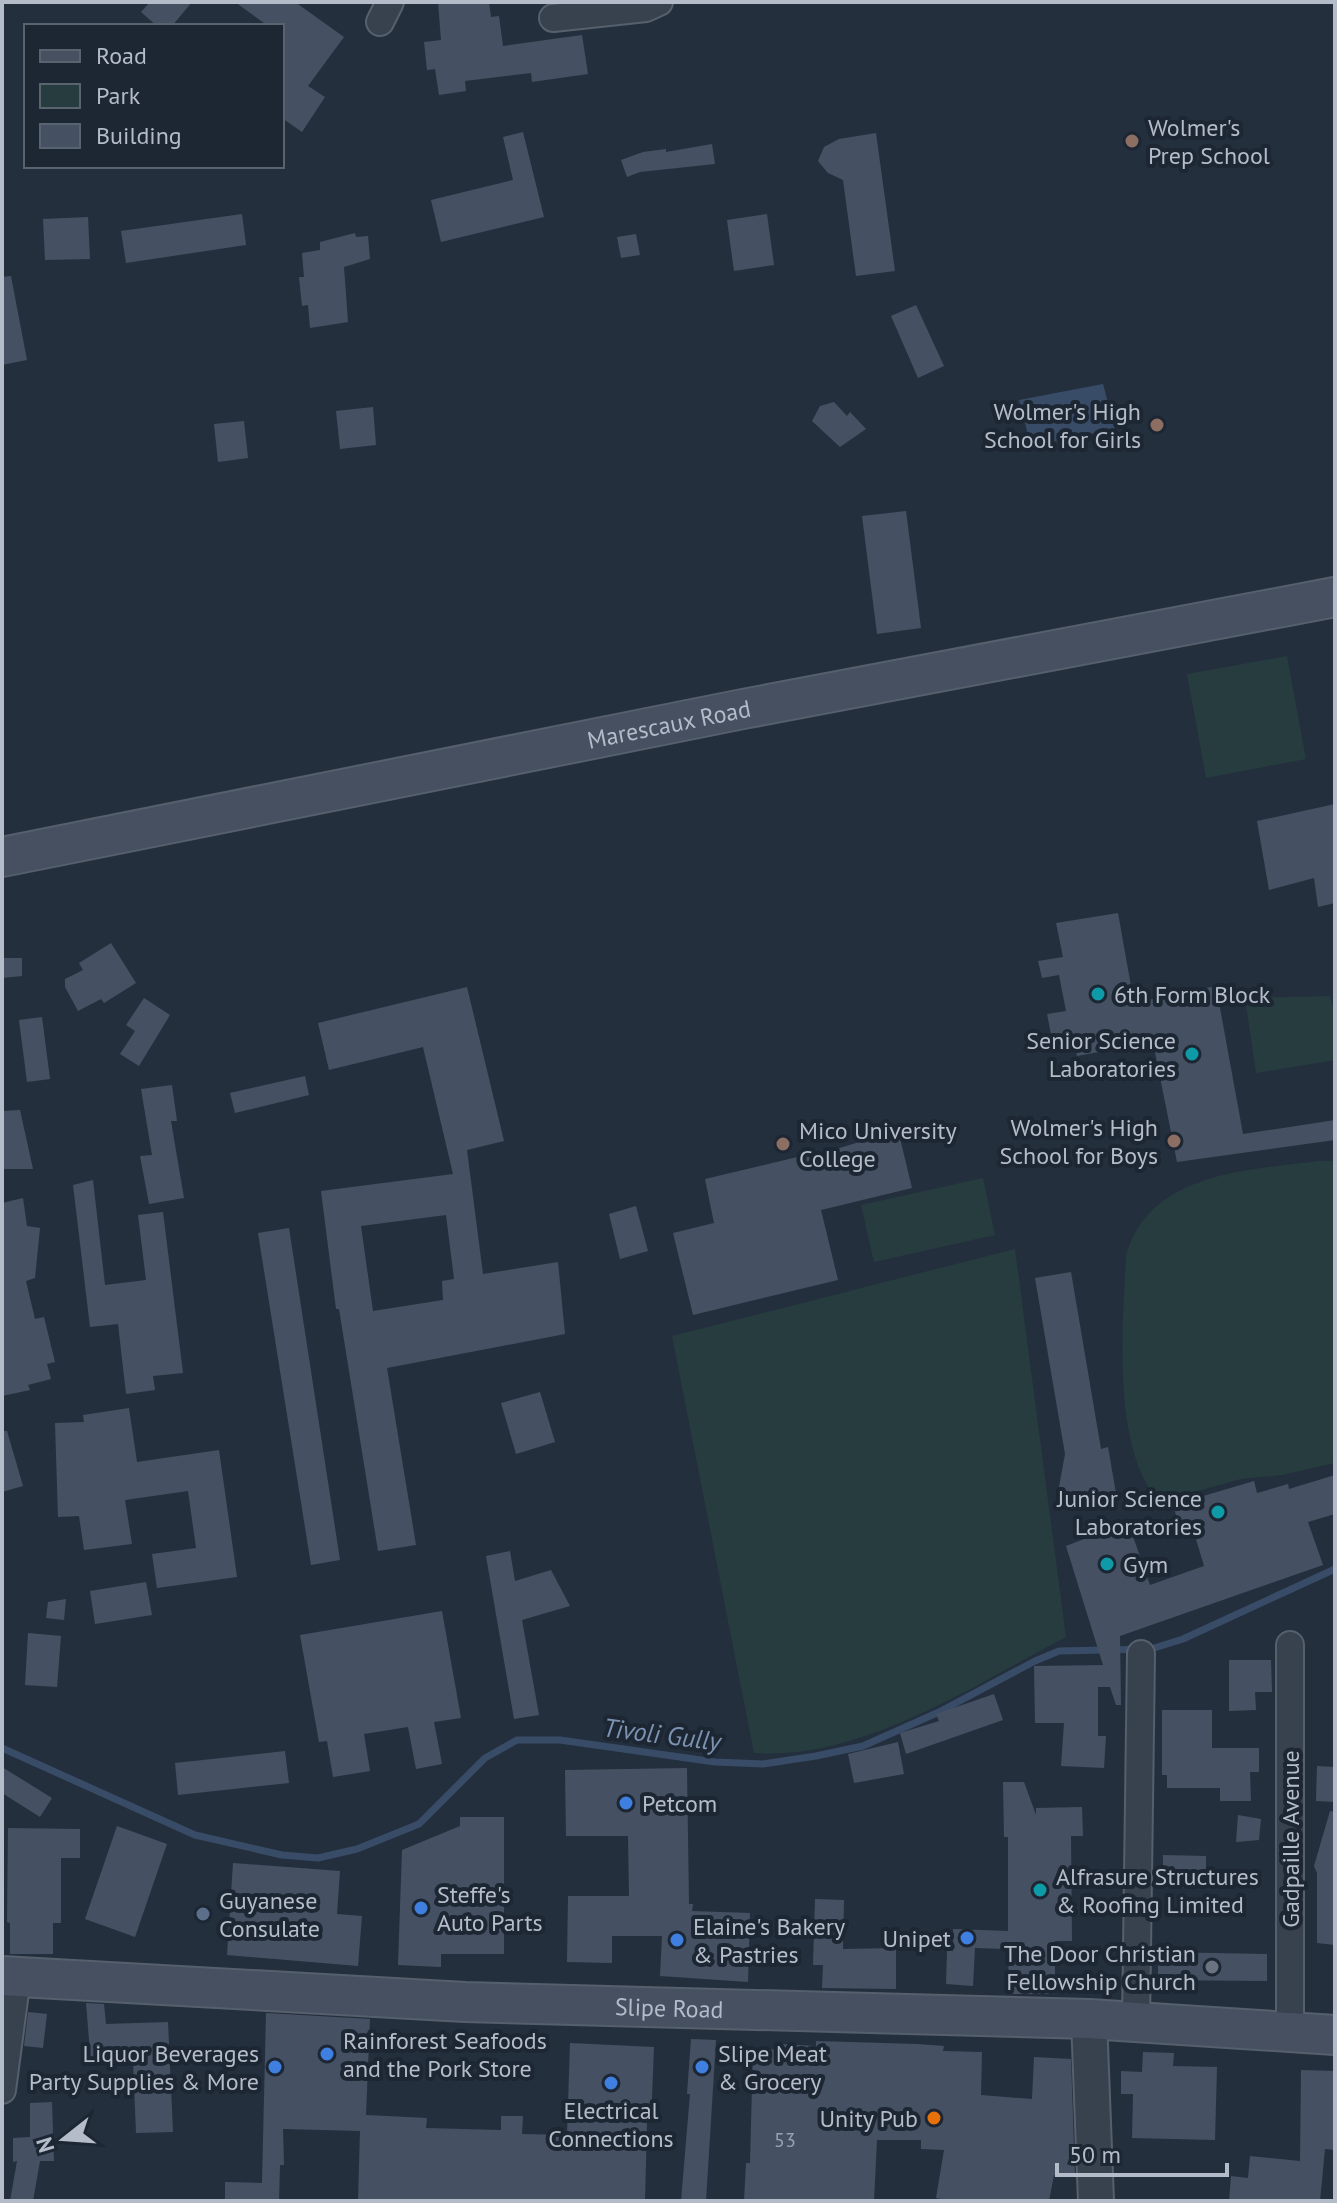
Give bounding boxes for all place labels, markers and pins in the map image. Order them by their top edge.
place label: Wolmer's Prep School [1148,112,1270,171]
marker: Wolmer's Prep School [1123,132,1141,150]
place label: Wolmer's High School for Girls [984,396,1141,455]
marker: Wolmer's High School for Girls [1148,416,1166,434]
place label: 6th Form Block [1114,979,1271,1010]
marker: 6th Form Block [1089,985,1107,1003]
place label: Senior Science Laboratories [1026,1025,1176,1084]
marker: Senior Science Laboratories [1183,1045,1201,1063]
place label: Wolmer's High School for Boys [999,1112,1158,1171]
place label: Mico University College [799,1115,957,1174]
marker: Wolmer's High School for Boys [1165,1132,1183,1150]
marker: Mico University College [774,1135,792,1153]
place label: Junior Science Laboratories [1056,1483,1202,1542]
marker: Junior Science Laboratories [1209,1503,1227,1521]
place label: Gym [1123,1549,1168,1580]
marker: Gym [1098,1555,1116,1573]
place label: Petcom [642,1788,717,1819]
marker: Petcom [617,1794,635,1812]
place label: Alfrasure Structures & Roofing Limited [1056,1861,1259,1920]
place label: Steffe's Auto Parts [437,1879,543,1938]
marker: Alfrasure Structures & Roofing Limited [1031,1881,1049,1899]
place label: Guyanese Consulate [219,1885,320,1944]
marker: Steffe's Auto Parts [412,1899,430,1917]
marker: Guyanese Consulate [194,1905,212,1923]
place label: Elaine's Bakery & Pastries [693,1911,845,1970]
place label: Unipet [882,1923,951,1954]
marker: Unipet [958,1929,976,1947]
marker: Elaine's Bakery & Pastries [668,1931,686,1949]
place label: The Door Christian Fellowship Church [1004,1938,1196,1997]
marker: The Door Christian Fellowship Church [1203,1958,1221,1976]
place label: Rainforest Seafoods and the Pork Store [343,2025,547,2084]
place label: Liquor Beverages Party Supplies & More [29,2038,259,2097]
place label: Slipe Meat & Grocery [718,2038,827,2097]
marker: Rainforest Seafoods and the Pork Store [318,2045,336,2063]
marker: Liquor Beverages Party Supplies & More [266,2058,284,2076]
marker: Slipe Meat & Grocery [693,2058,711,2076]
marker: Electrical Connections [602,2074,620,2092]
place label: Electrical Connections [548,2095,674,2154]
place label: Unity Pub [819,2103,918,2134]
marker: Unity Pub [925,2109,943,2127]

